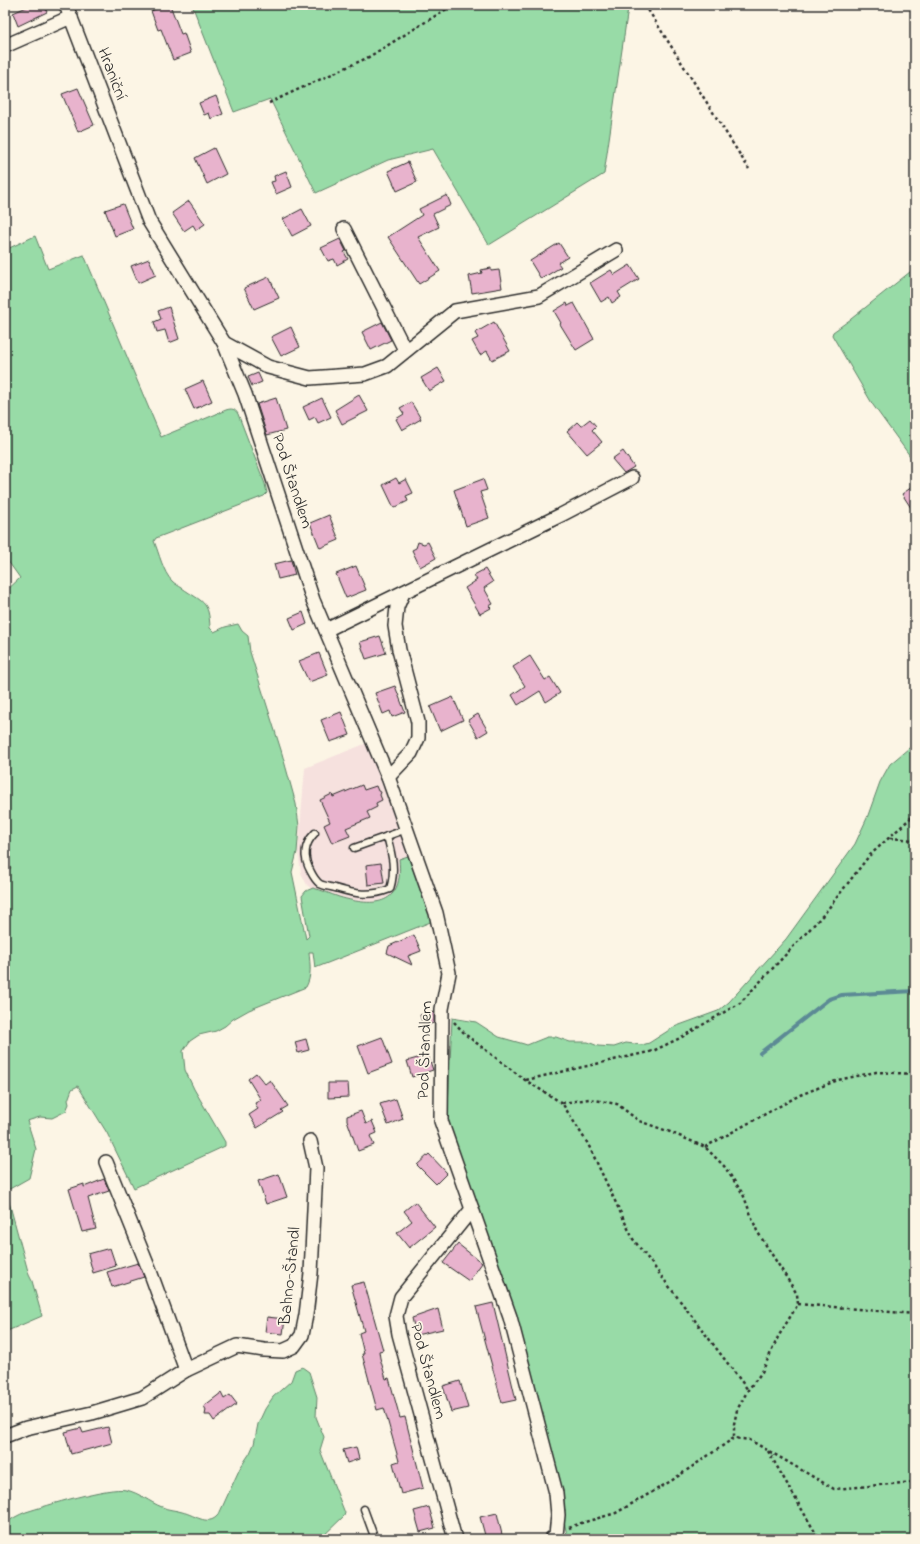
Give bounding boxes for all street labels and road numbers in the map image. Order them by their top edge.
street label: Hraniční [91,44,133,104]
street label: Pod Štandlem [265,430,319,532]
street label: Pod Štandlem [411,1000,439,1100]
street label: Bahno-Štandl [272,1225,308,1327]
street label: Pod Štandlem [403,1320,453,1422]

